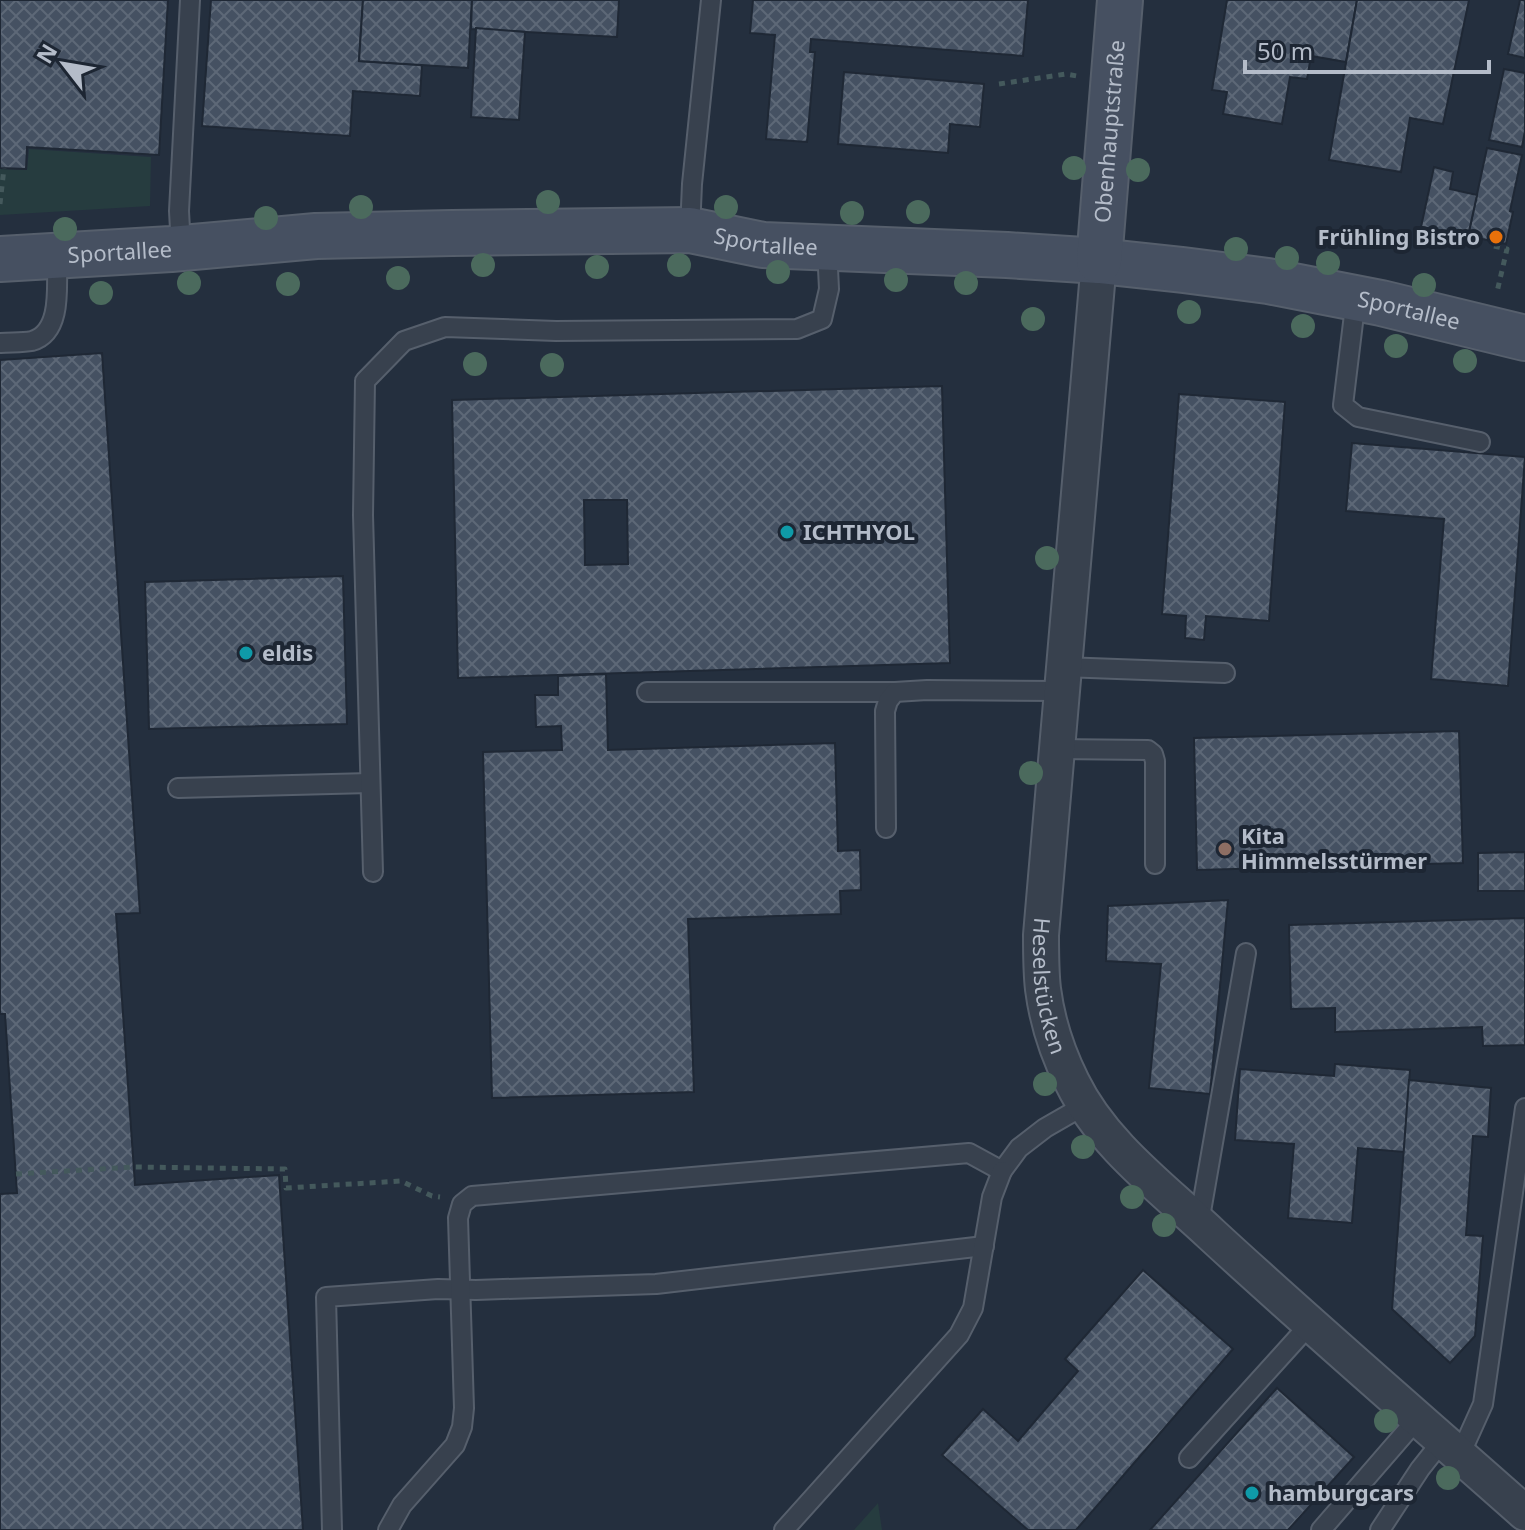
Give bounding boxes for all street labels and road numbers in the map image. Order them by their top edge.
street label: Obenhauptstraße [1086,39,1131,224]
street label: Sportallee [711,219,818,261]
street label: Sportallee [67,233,173,269]
street label: Sportallee [1355,283,1464,336]
street label: Heselstücken [1027,916,1075,1058]

